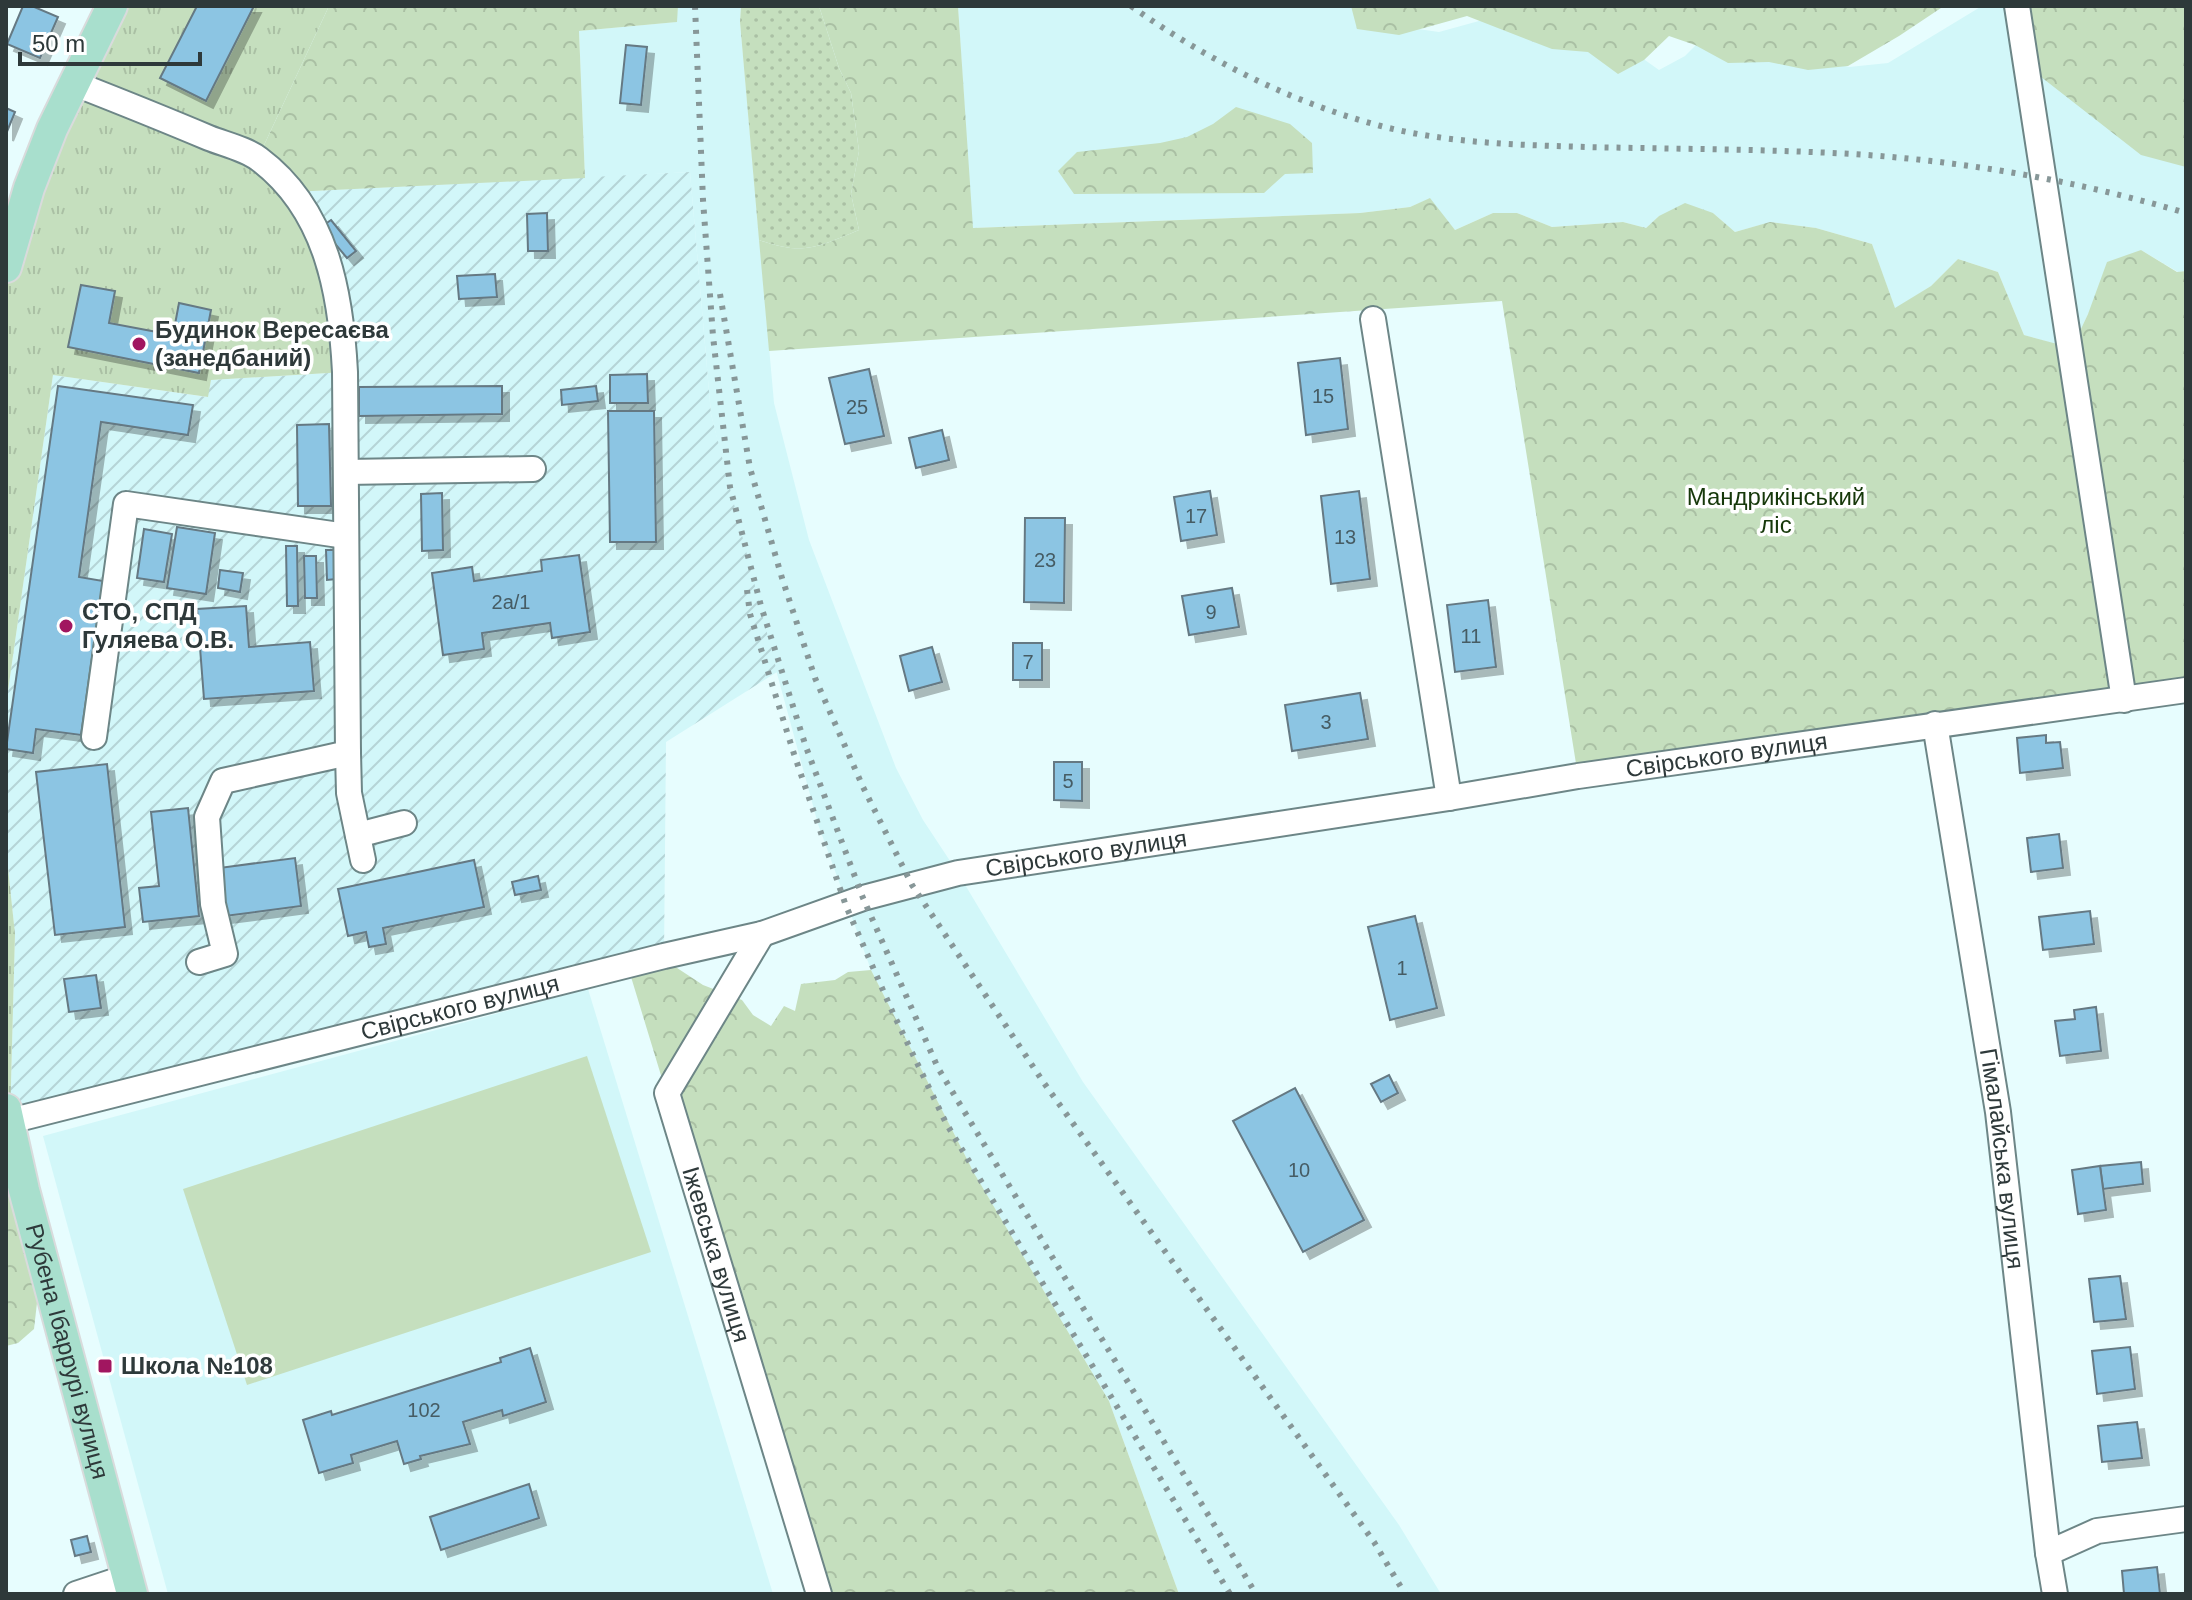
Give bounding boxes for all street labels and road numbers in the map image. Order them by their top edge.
street label: Свірського вулиця [1624,727,1829,782]
street label: Свірського вулиця [983,824,1189,882]
street label: Свірського вулиця [358,969,562,1045]
street label: Гімалайська вулиця [1975,1046,2030,1271]
street label: Іжевська вулиця [677,1163,756,1345]
street label: Рубена Ібаррурі вулиця [21,1221,115,1482]

